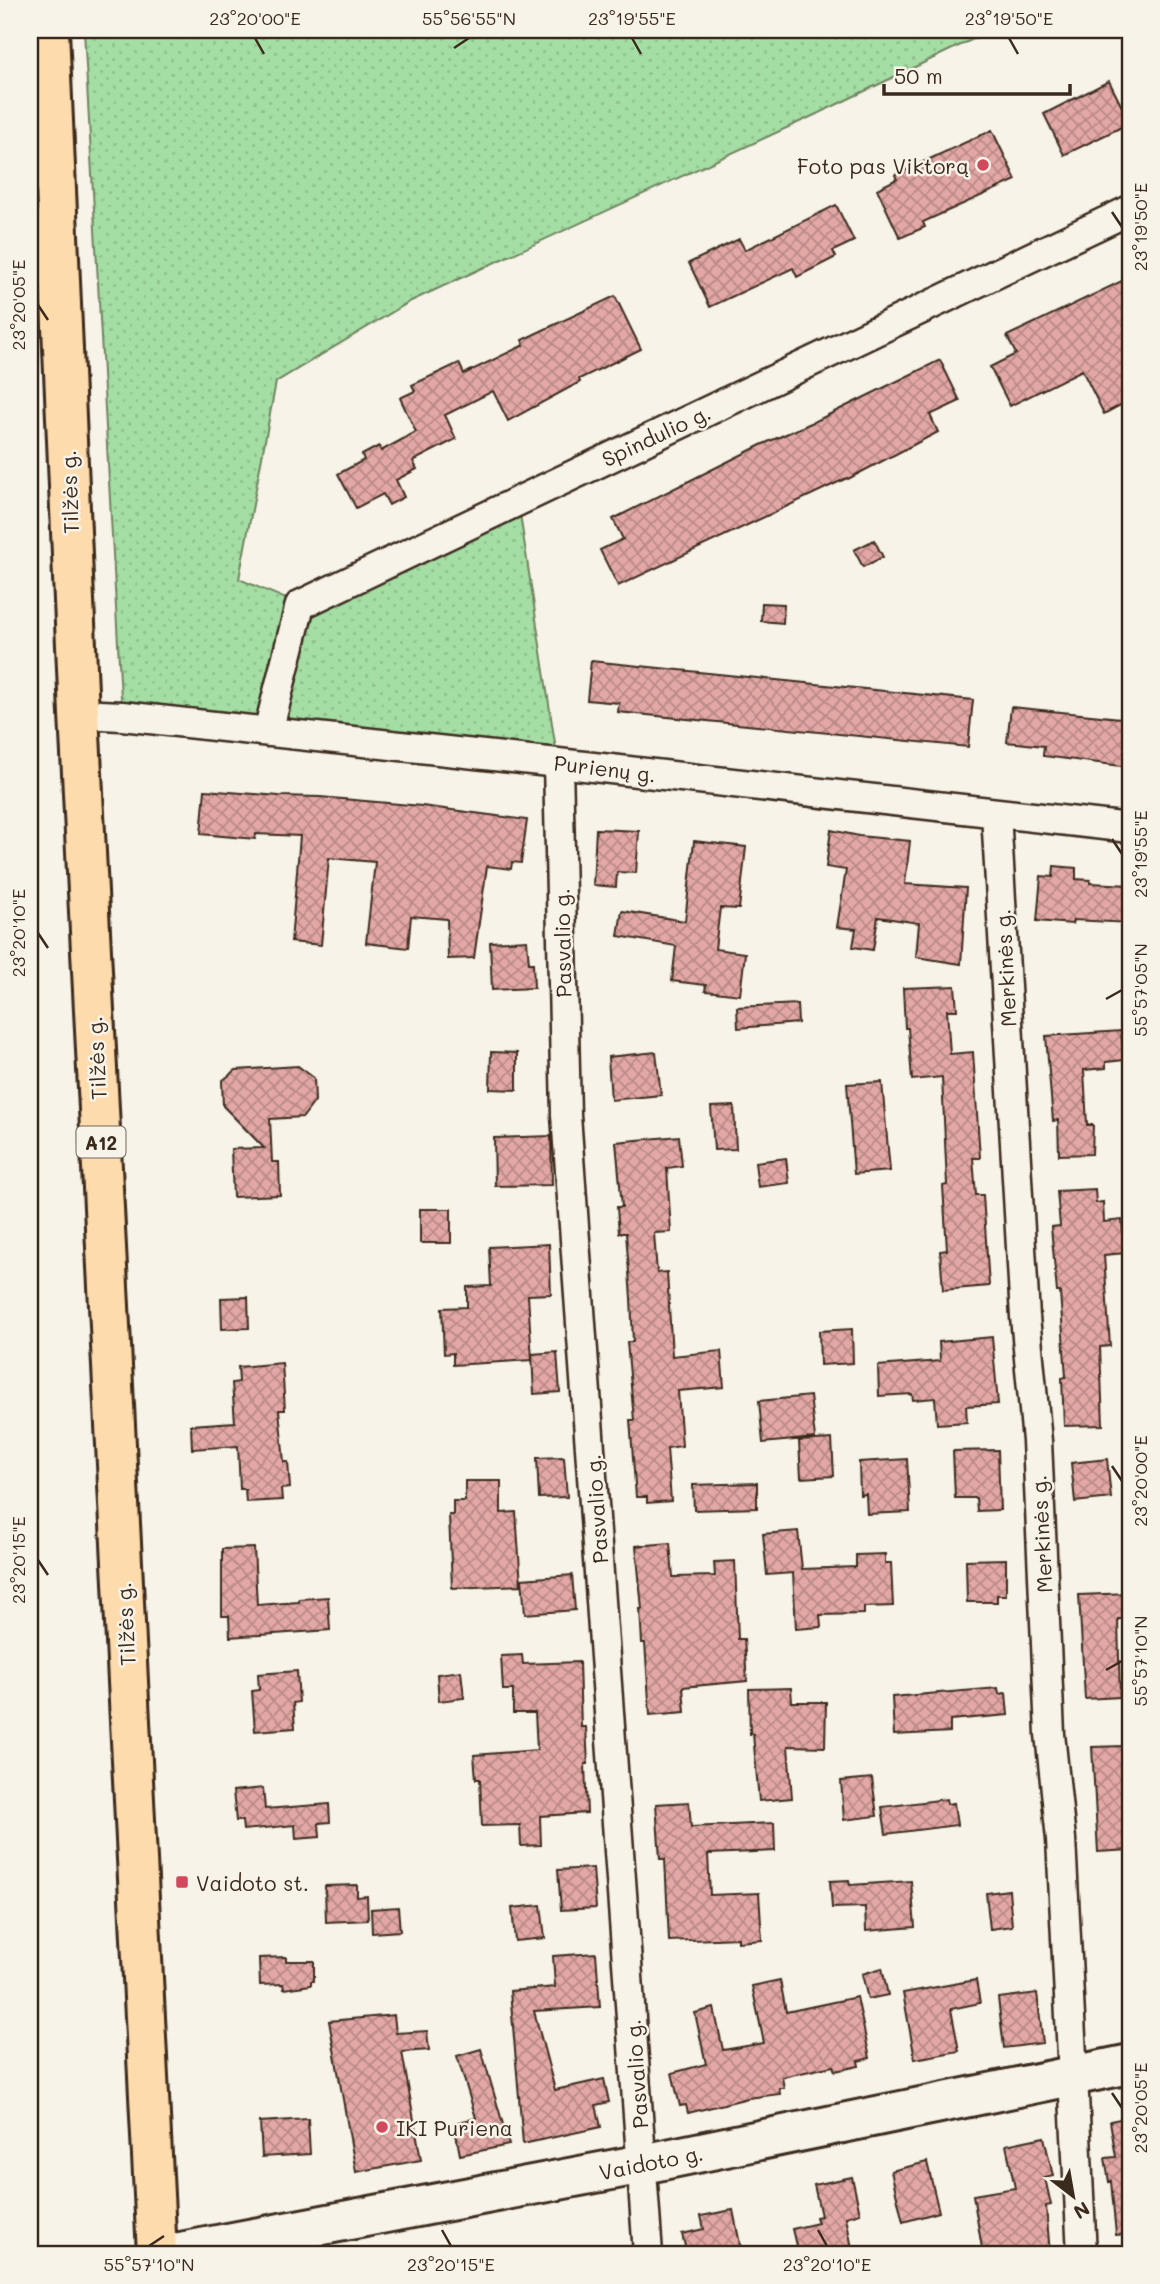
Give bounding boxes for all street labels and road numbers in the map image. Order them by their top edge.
street label: Spindulio g. [597,398,715,472]
street label: Tilžės g. [54,450,84,534]
street label: Purienų g. [552,748,658,788]
street label: Pasvalio g. [548,888,576,998]
street label: Merkinės g. [988,908,1022,1028]
street label: Tilžės g. [80,1015,112,1101]
road number: A12 [76,1126,126,1158]
street label: Pasvalio g. [579,1453,613,1565]
street label: Merkinės g. [1024,1474,1058,1594]
street label: Tilžės g. [109,1581,141,1667]
street label: Pasvalio g. [619,2018,653,2130]
street label: Vaidoto g. [597,2139,705,2185]

